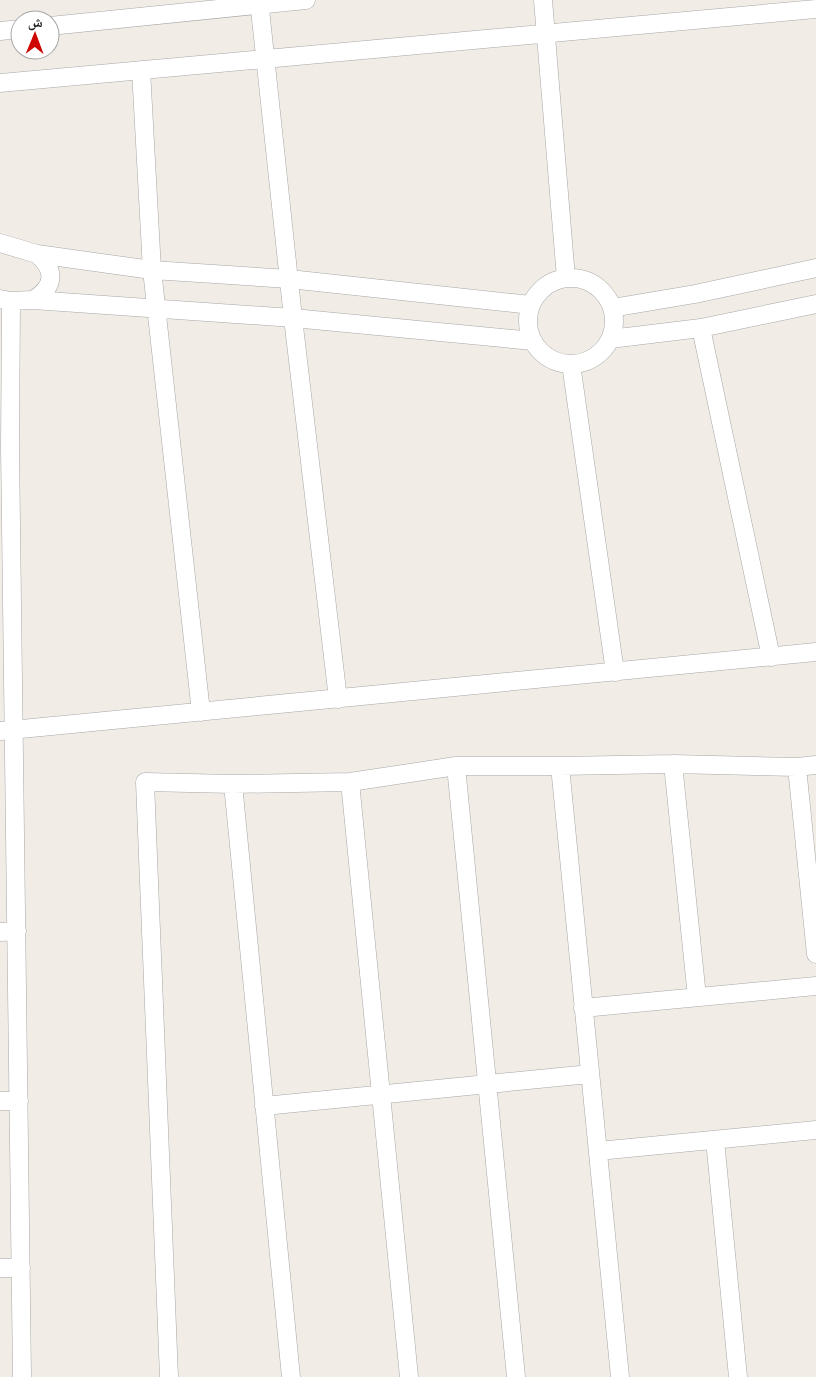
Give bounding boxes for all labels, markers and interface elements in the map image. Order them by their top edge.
north arrow [10,10,60,60]
text: ش [28,15,43,32]

